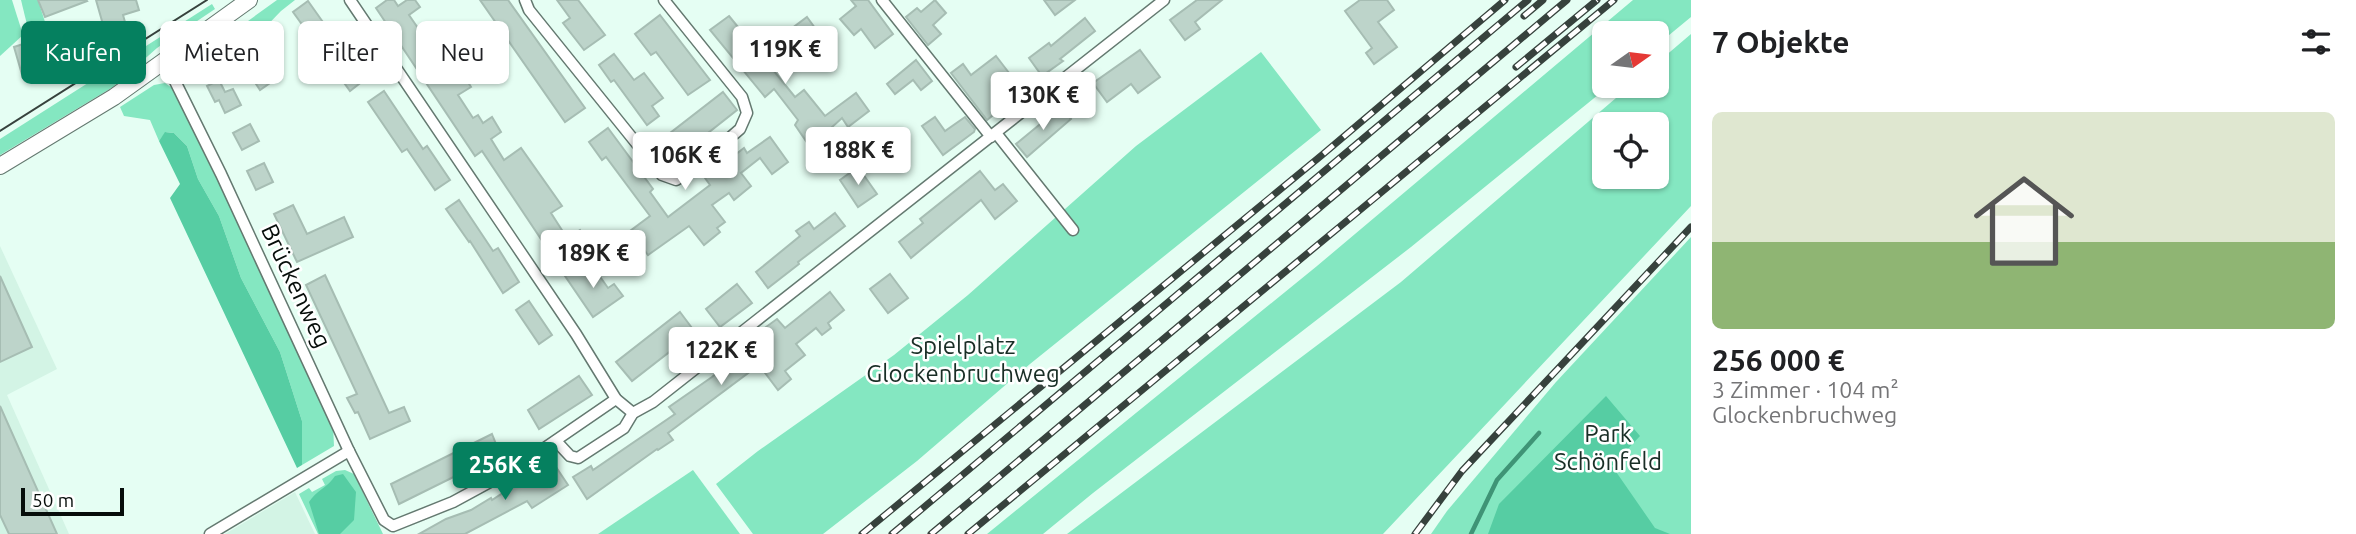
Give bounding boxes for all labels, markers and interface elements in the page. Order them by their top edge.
chip: Kaufen [21,21,146,84]
chip: Mieten [160,21,284,84]
chip: Filter [298,21,402,84]
chip: Neu [416,21,509,84]
north arrow [1592,21,1670,98]
map controls [1592,21,1669,189]
icon: filters [2297,23,2335,61]
text: 7 Objekte [1712,25,1850,59]
pin: 119K € [728,27,842,86]
text: 119K € [749,36,821,61]
pin: 130K € [986,72,1100,132]
text: 130K € [1007,82,1079,107]
button: locate [1592,112,1669,189]
pin: 188K € [801,128,915,187]
pin: 106K € [628,132,742,192]
text: 188K € [822,137,894,162]
text: 106K € [649,142,721,167]
icon: home [1961,158,2087,284]
street label: Brückenweg [256,220,337,352]
pin: 189K € [536,230,650,290]
text: 189K € [557,240,629,265]
pin: 122K € [664,328,778,387]
park label: Spielplatz Glockenbruchweg [866,332,1060,387]
text: 122K € [685,337,757,362]
text: 256 000 € [1712,343,1845,377]
text: 3 Zimmer · 104 m² [1712,377,1899,402]
text: Glockenbruchweg [1712,402,1897,427]
park label: Park Schönfeld [1554,420,1662,475]
pin: 256K € [448,442,562,502]
text: 256K € [469,452,541,477]
scale bar [21,485,124,517]
text: 50 m [32,489,74,511]

